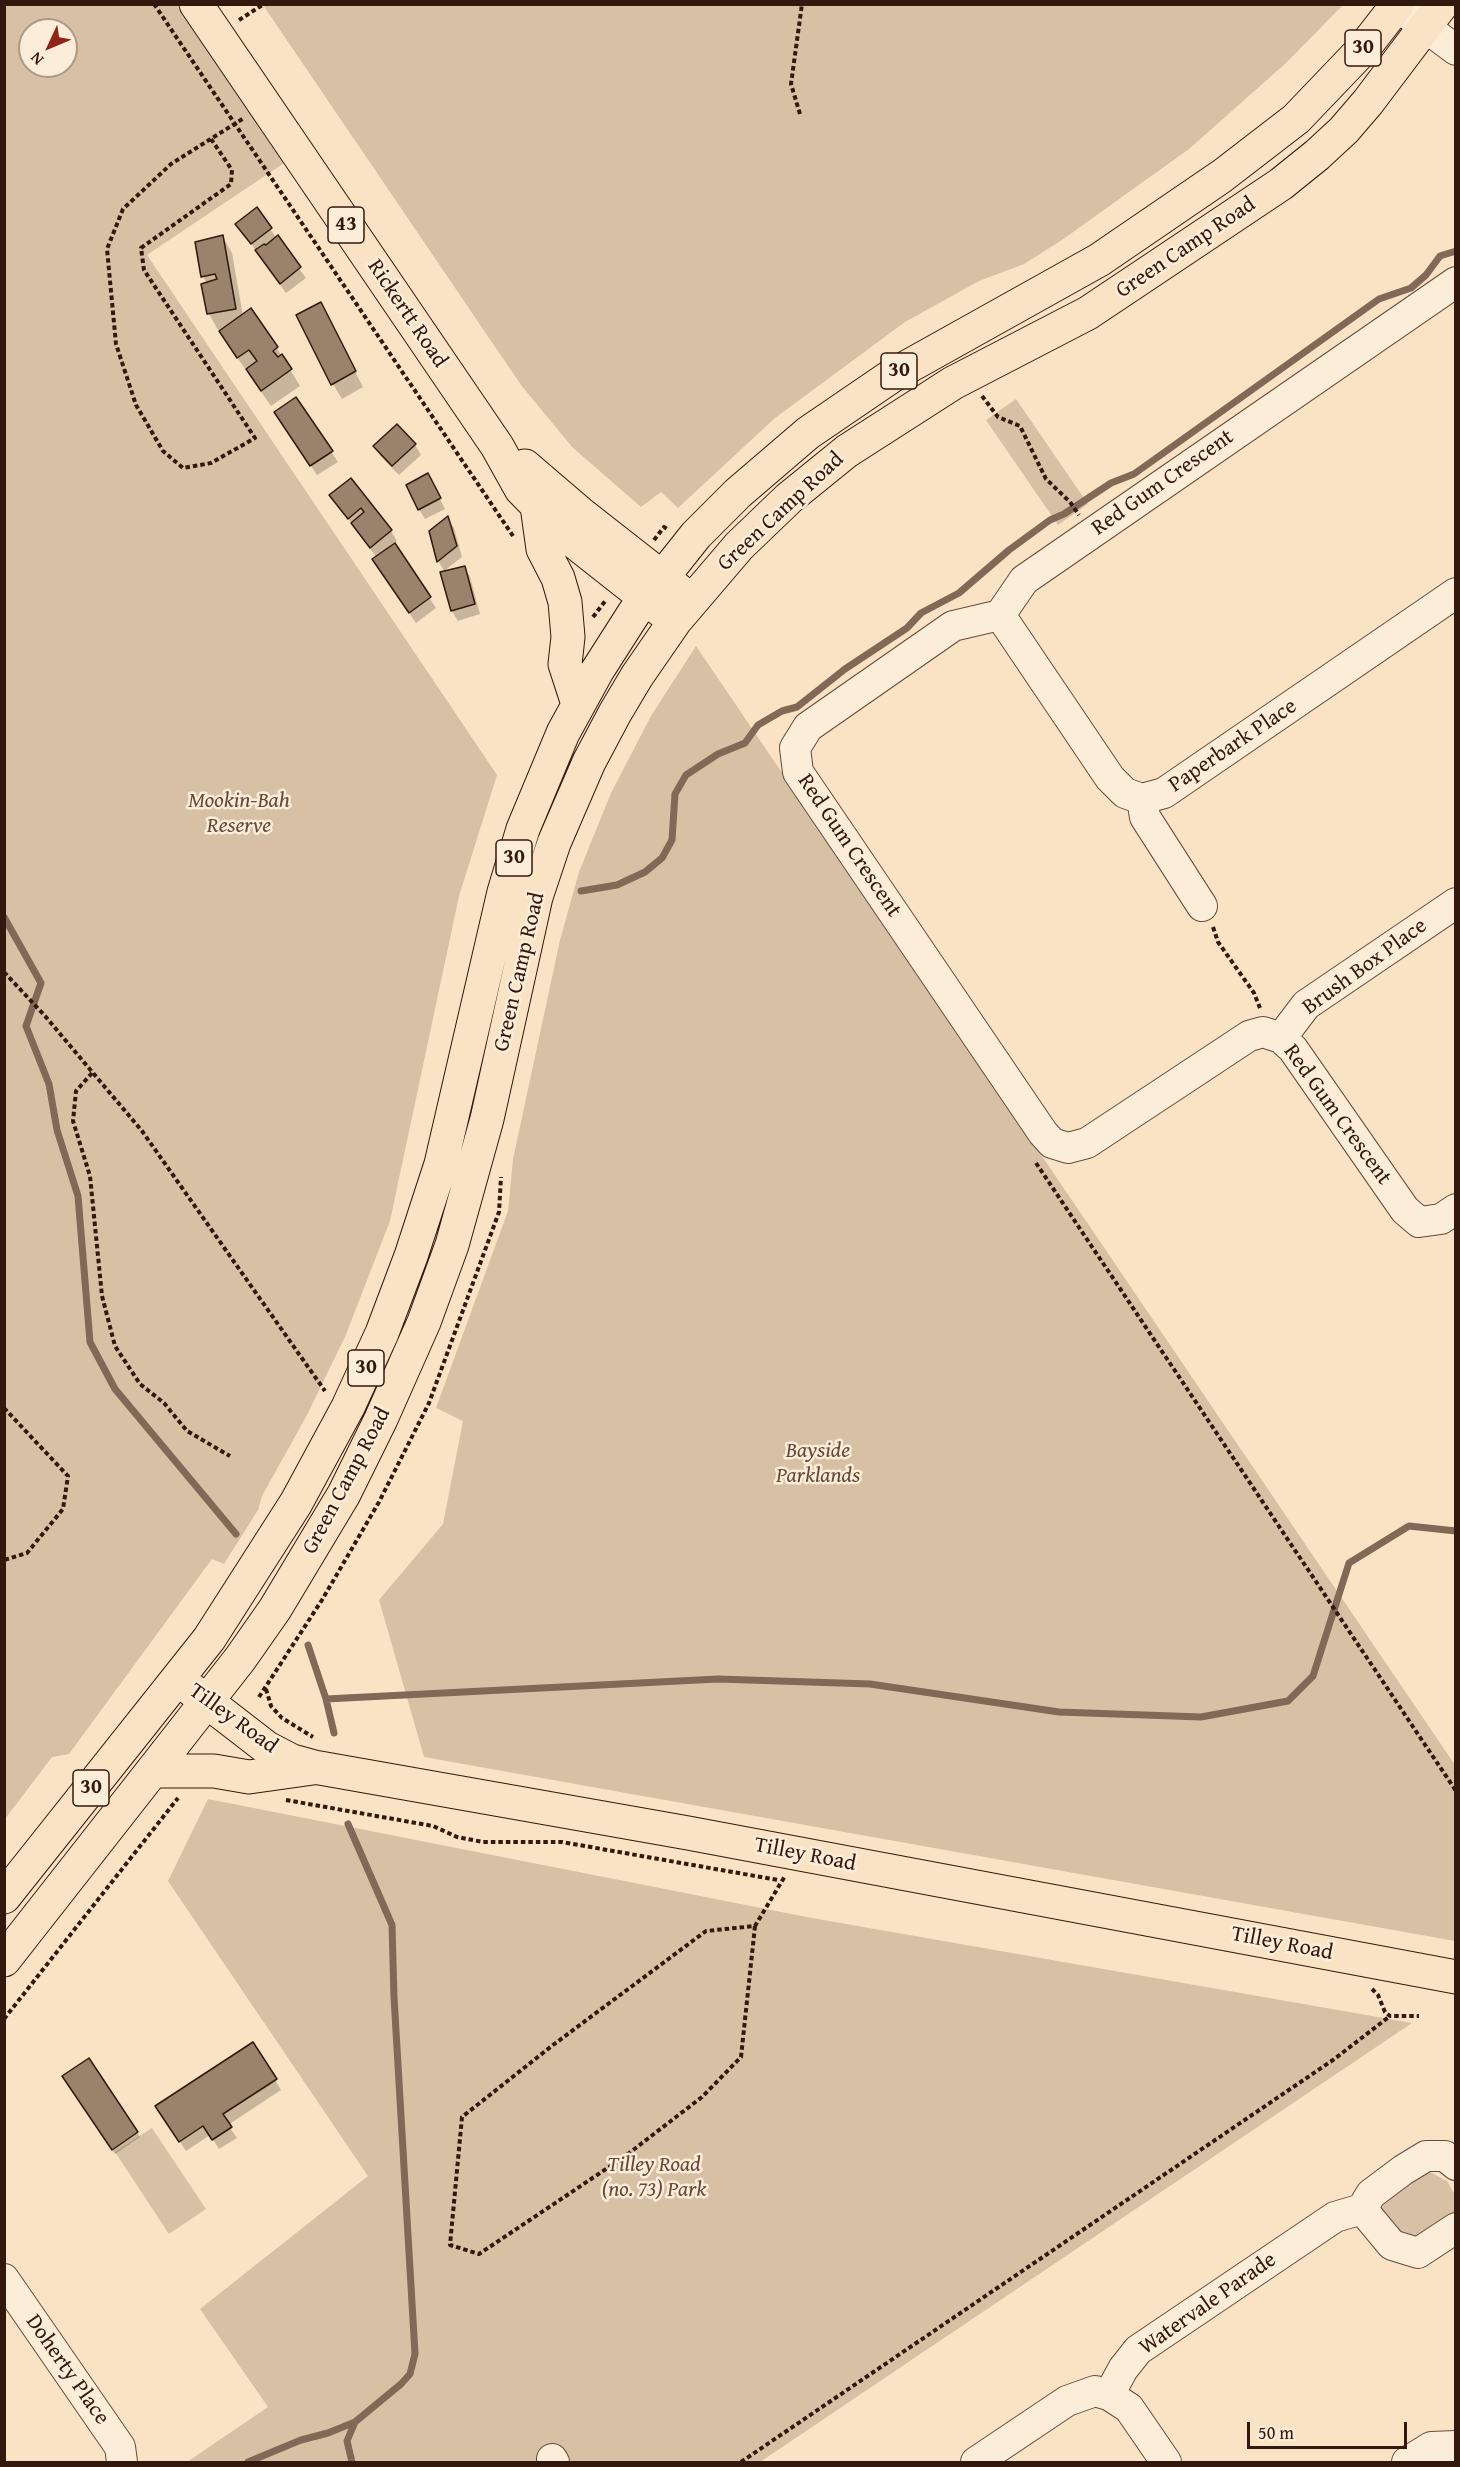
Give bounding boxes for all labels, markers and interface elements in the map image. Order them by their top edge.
north arrow [18,18,78,78]
road number: 30 [1345,30,1381,66]
text: N [24,47,49,71]
street label: Green Camp Road [1111,192,1261,304]
road number: 43 [328,207,364,243]
street label: Rickertt Road [361,255,453,373]
road number: 30 [881,353,917,389]
street label: Red Gum Crescent [1087,424,1239,542]
street label: Green Camp Road [713,447,849,577]
street label: Paperbark Place [1164,693,1302,799]
street label: Red Gum Crescent [791,769,907,923]
park label: Mookin-Bah Reserve [188,788,290,840]
road number: 30 [496,840,532,876]
street label: Green Camp Road [489,890,551,1054]
street label: Brush Box Place [1298,913,1432,1021]
street label: Red Gum Crescent [1277,1040,1397,1190]
road number: 30 [348,1350,384,1386]
street label: Green Camp Road [297,1403,397,1559]
park label: Bayside Parklands [776,1438,860,1490]
street label: Tilley Road [184,1678,282,1760]
road number: 30 [73,1770,109,1806]
street label: Tilley Road [752,1832,858,1878]
street label: Tilley Road [1229,1921,1335,1967]
park label: Tilley Road (no. 73) Park [602,2152,706,2204]
street label: Watervale Parade [1134,2247,1282,2361]
street label: Doherty Place [19,2310,115,2430]
scale bar [1250,2410,1410,2448]
text: 50 m [1258,2419,1294,2446]

